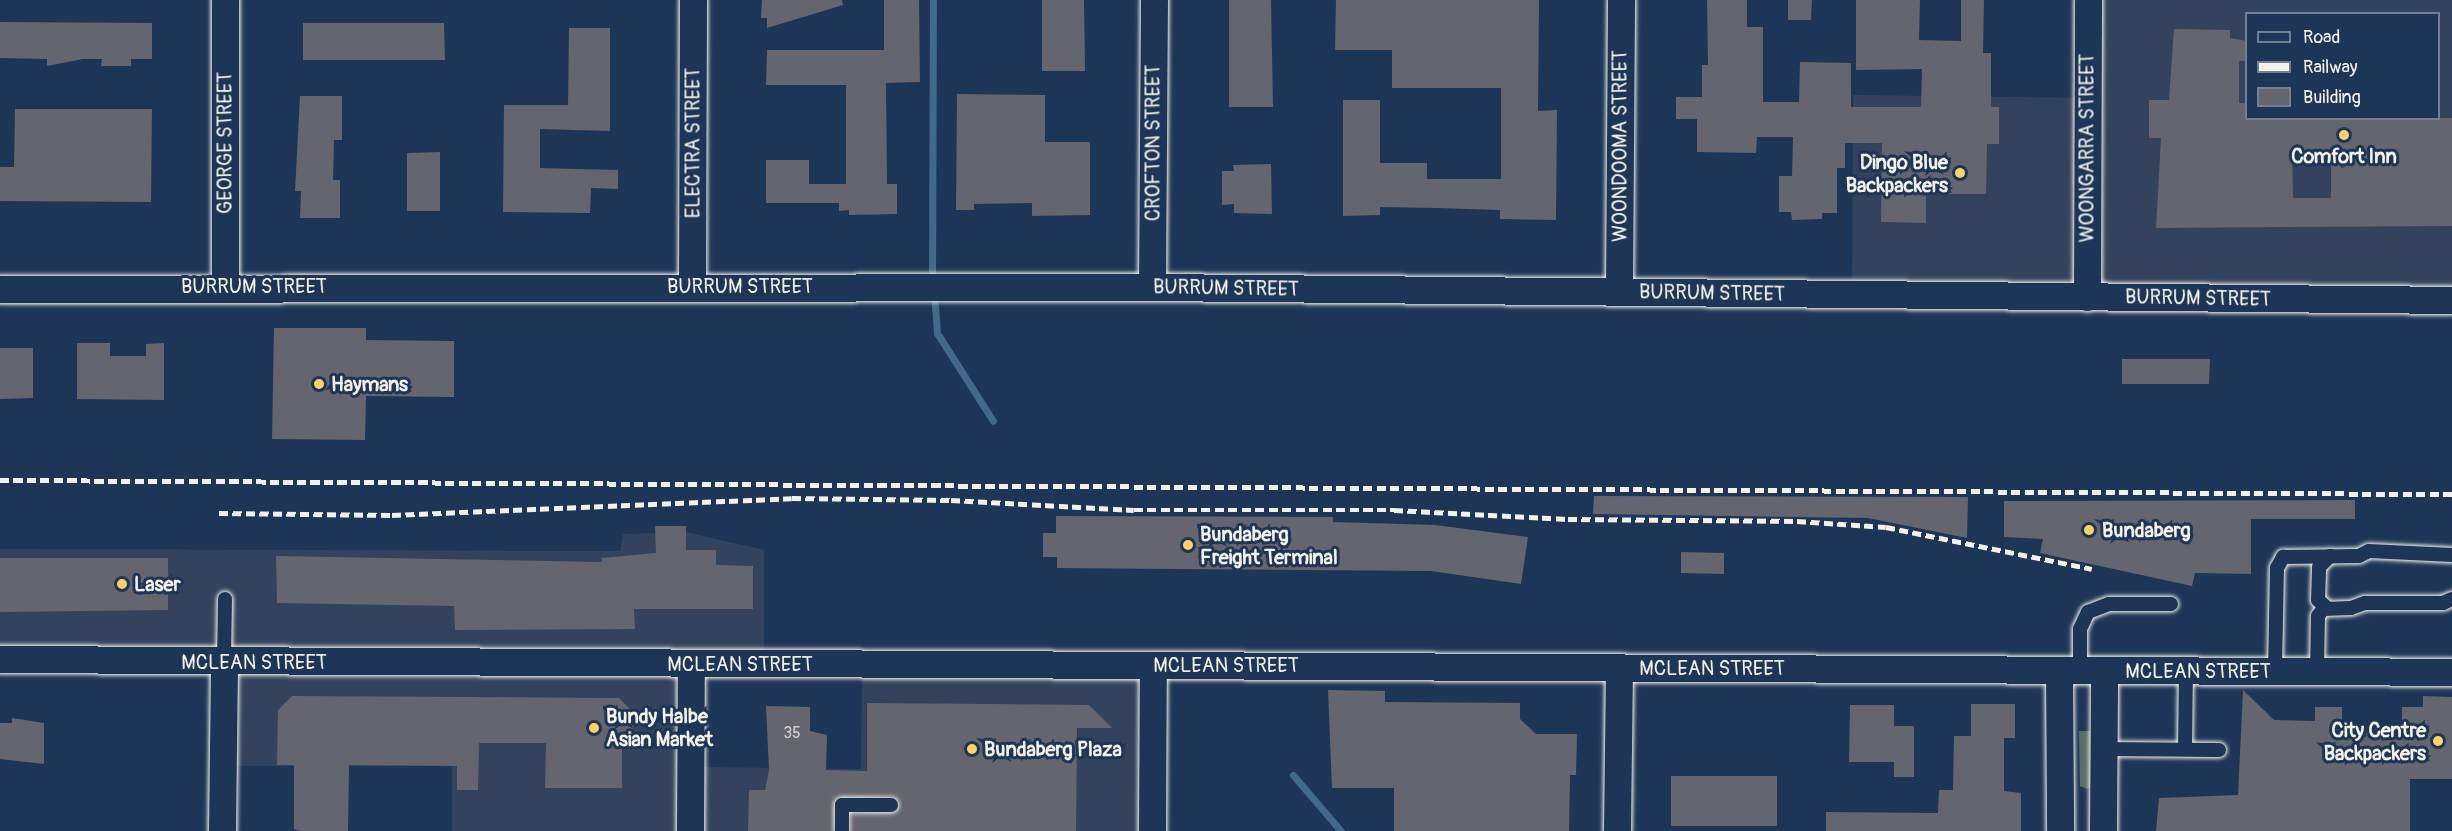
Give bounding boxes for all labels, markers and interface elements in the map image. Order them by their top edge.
legend [2245,12,2440,120]
text: Road [2303,26,2340,49]
street label: WOONDOOMA STREET [1608,50,1632,242]
street label: WOONGARRA STREET [2075,54,2099,242]
text: Railway [2303,56,2358,79]
street label: CROFTON STREET [1141,65,1165,221]
street label: ELECTRA STREET [681,68,705,218]
street label: GEORGE STREET [213,72,237,214]
text: Building [2303,86,2361,109]
marker: Comfort Inn [2337,128,2351,142]
place label: Comfort Inn [2291,144,2397,168]
place label: Dingo Blue Backpackers [1846,150,1948,197]
marker: Dingo Blue Backpackers [1953,166,1967,180]
street label: BURRUM STREET [181,274,327,298]
street label: BURRUM STREET [667,274,813,298]
street label: BURRUM STREET [1153,275,1299,301]
street label: BURRUM STREET [1639,280,1785,306]
street label: BURRUM STREET [2125,285,2271,311]
place label: Haymans [331,372,408,396]
marker: Haymans [312,377,326,391]
place label: Bundaberg [2102,518,2191,542]
marker: Bundaberg [2080,521,2098,539]
place label: Bundaberg Freight Terminal [1200,522,1338,569]
marker: Bundaberg Freight Terminal [1181,538,1195,552]
place label: Laser [134,572,181,596]
marker: Laser [115,577,129,591]
street label: MCLEAN STREET [181,650,327,674]
street label: MCLEAN STREET [667,652,813,676]
street label: MCLEAN STREET [1153,653,1299,677]
street label: MCLEAN STREET [1639,656,1785,680]
street label: MCLEAN STREET [2125,659,2271,683]
place label: Bundy Halbe Asian Market [606,704,713,751]
place label: City Centre Backpackers [2324,718,2426,765]
marker: Bundy Halbe Asian Market [587,721,601,735]
house number: 35 [783,723,801,743]
marker: City Centre Backpackers [2431,734,2445,748]
place label: Bundaberg Plaza [984,737,1122,761]
marker: Bundaberg Plaza [965,742,979,756]

